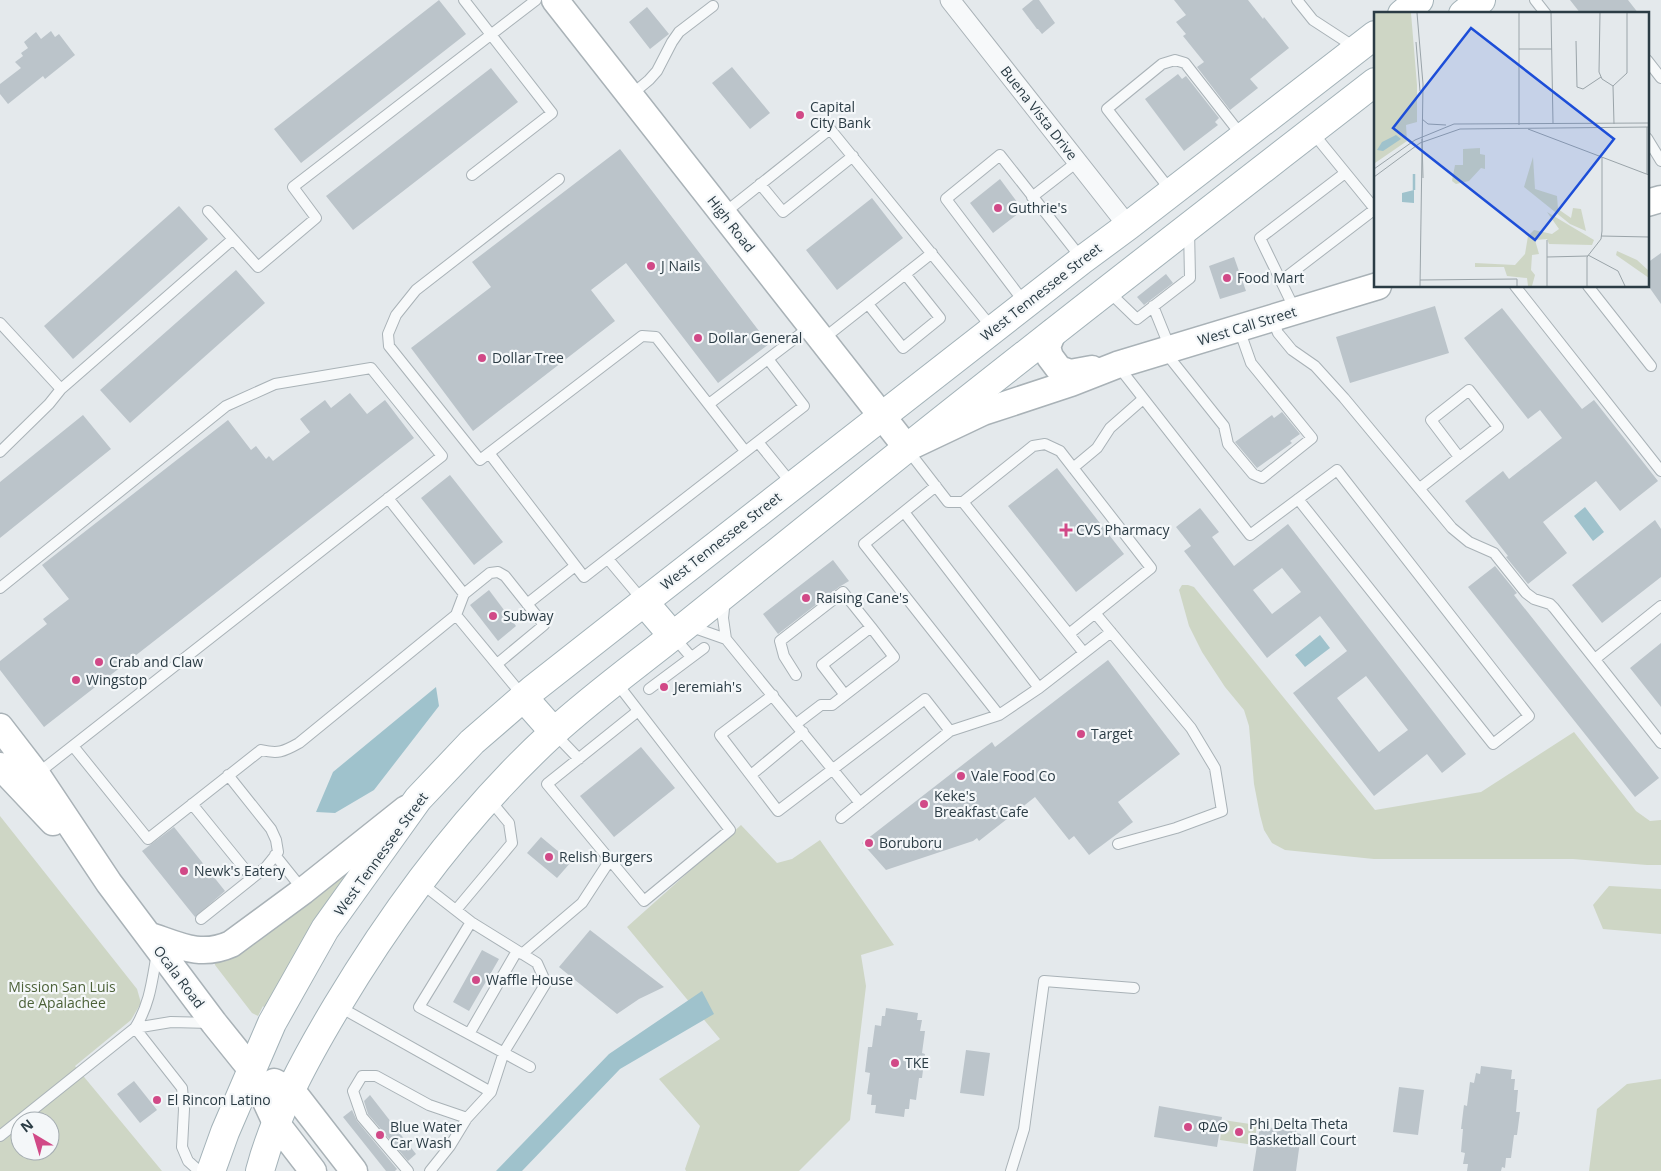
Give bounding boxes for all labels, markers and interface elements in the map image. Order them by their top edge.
inset map [1374,12,1648,288]
street label: Buena Vista Drive [997,62,1082,164]
place label: Capital City Bank [810,97,871,132]
marker: Capital City Bank [794,109,806,121]
street label: High Road [703,191,760,256]
place label: Guthrie's [1008,198,1068,217]
marker: Guthrie's [992,202,1004,214]
street label: West Tennessee Street [976,238,1105,345]
place label: J Nails [659,256,701,275]
marker: J Nails [645,260,657,272]
place label: Food Mart [1237,268,1304,287]
marker: Food Mart [1221,272,1233,284]
street label: West Call Street [1195,301,1299,350]
place label: Dollar General [708,328,802,347]
marker: Dollar General [692,332,704,344]
place label: Dollar Tree [492,348,564,367]
marker: Dollar Tree [476,352,488,364]
street label: West Tennessee Street [656,487,785,594]
place label: CVS Pharmacy [1076,520,1170,539]
marker: CVS Pharmacy [1060,524,1072,536]
place label: Raising Cane's [816,588,909,607]
marker: Raising Cane's [800,592,812,604]
place label: Subway [503,606,554,625]
marker: Subway [487,610,499,622]
place label: Crab and Claw [109,652,203,671]
marker: Crab and Claw [93,656,105,668]
place label: Wingstop [86,670,147,689]
marker: Wingstop [70,674,82,686]
place label: Jeremiah's [672,677,742,696]
marker: Jeremiah's [658,681,670,693]
place label: Target [1091,724,1133,743]
marker: Target [1075,728,1087,740]
place label: Vale Food Co [971,766,1056,785]
marker: Vale Food Co [955,770,967,782]
place label: Keke's Breakfast Cafe [934,786,1029,821]
street label: West Tennessee Street [329,788,432,919]
marker: Keke's Breakfast Cafe [918,798,930,810]
place label: Boruboru [879,833,942,852]
marker: Boruboru [863,837,875,849]
place label: Relish Burgers [559,847,653,866]
marker: Relish Burgers [543,851,555,863]
place label: Newk's Eatery [194,861,286,880]
marker: Newk's Eatery [178,865,190,877]
street label: Ocala Road [150,942,209,1012]
place label: Waffle House [486,970,573,989]
marker: Waffle House [470,974,482,986]
park label: Mission San Luis de Apalachee [8,977,116,1012]
place label: TKE [905,1053,929,1072]
marker: TKE [889,1057,901,1069]
place label: El Rincon Latino [167,1090,271,1109]
marker: El Rincon Latino [151,1094,163,1106]
north arrow [10,1111,60,1161]
text: N [16,1114,37,1136]
place label: Phi Delta Theta Basketball Court [1249,1114,1356,1149]
place label: Blue Water Car Wash [390,1117,462,1152]
place label: ΦΔΘ [1198,1117,1228,1136]
marker: ΦΔΘ [1182,1121,1194,1133]
marker: Phi Delta Theta Basketball Court [1233,1126,1245,1138]
marker: Blue Water Car Wash [374,1129,386,1141]

